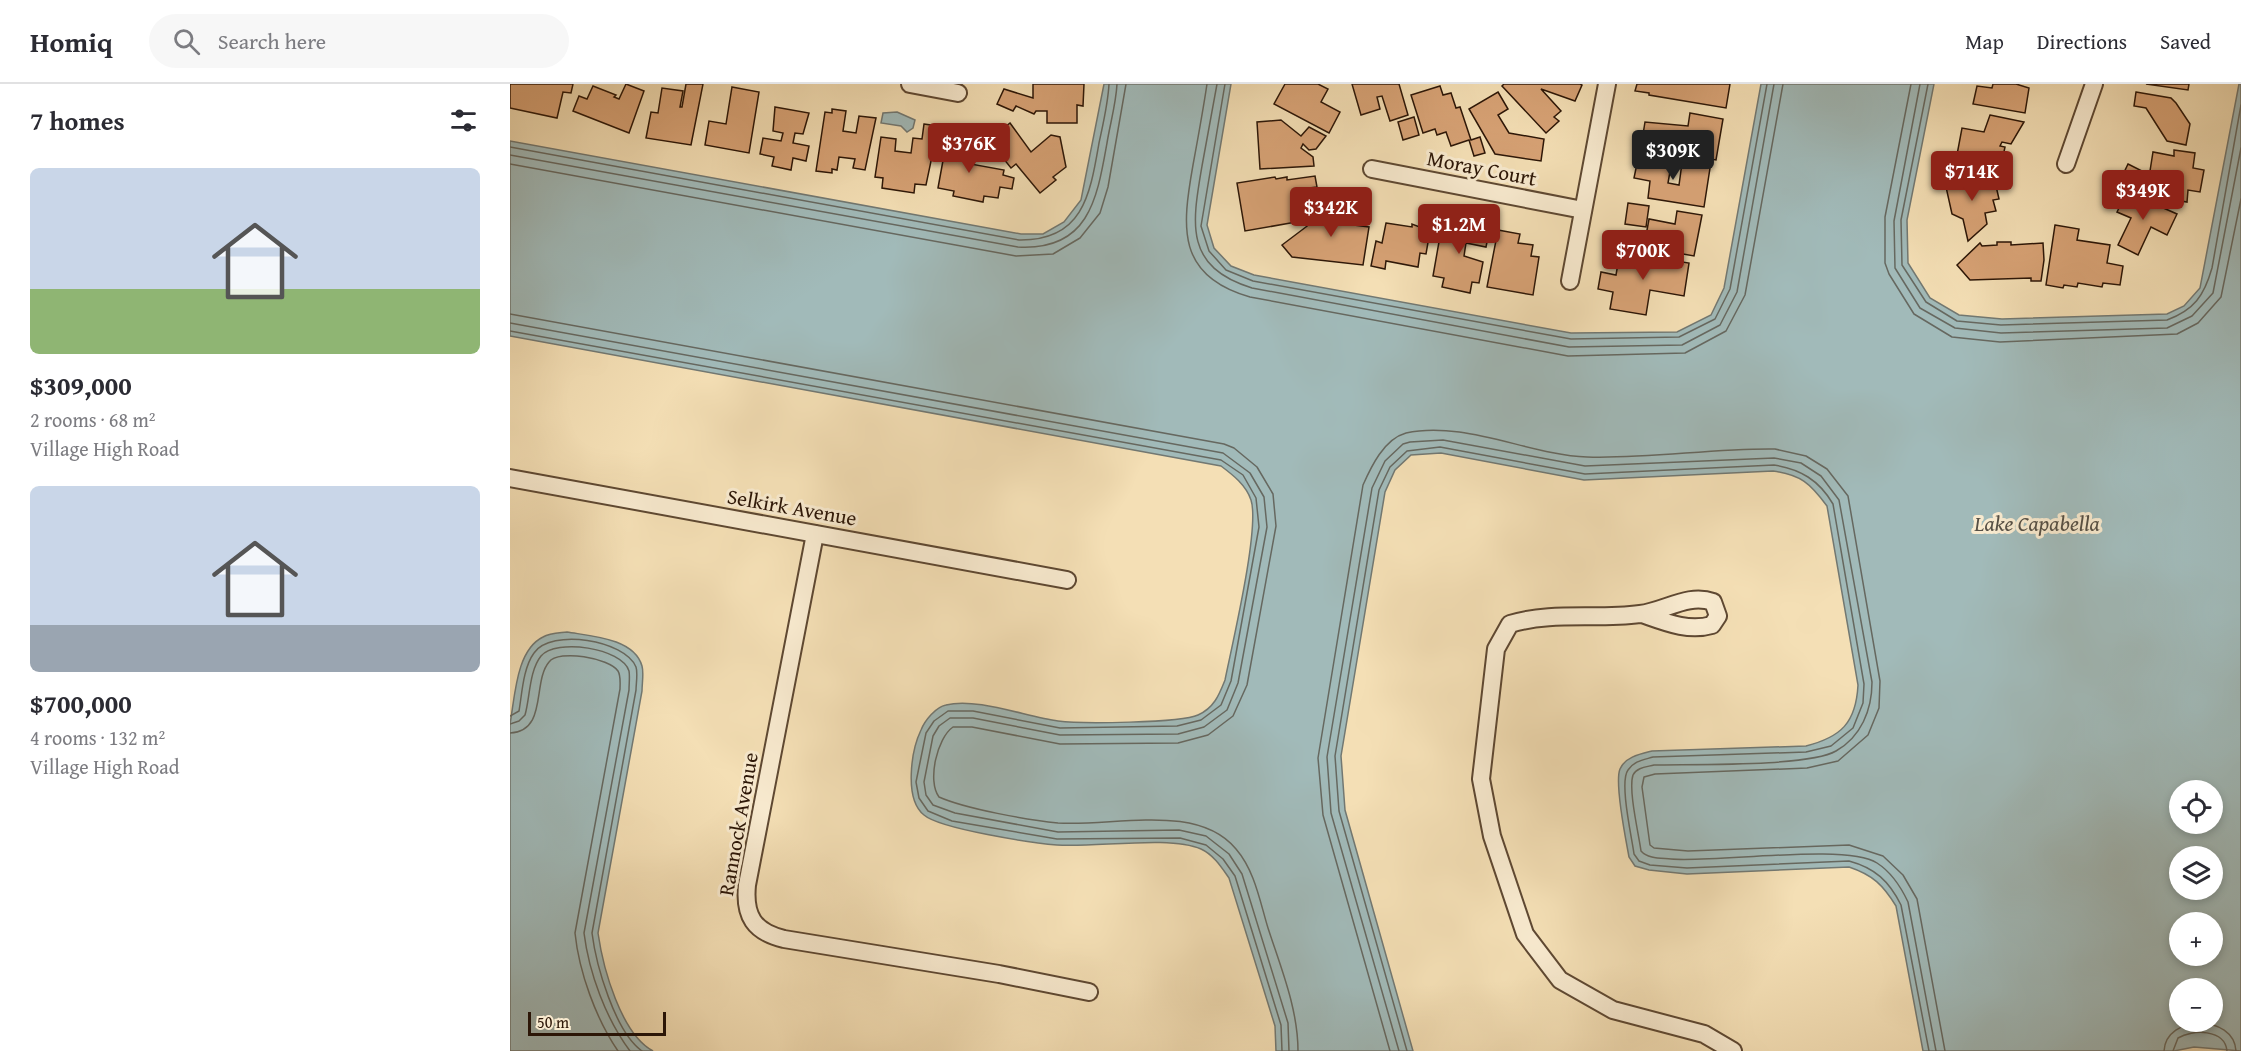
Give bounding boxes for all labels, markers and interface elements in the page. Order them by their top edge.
search box [149,14,569,68]
text: Homiq [30,21,113,62]
icon: search [170,25,203,58]
text: Search here [218,25,326,57]
text: Map [1965,26,2004,57]
text: Directions [2037,26,2127,57]
text: Saved [2160,26,2211,57]
text: 7 homes [30,101,125,140]
icon: filters [447,104,480,137]
pin: $376K [927,123,1011,174]
text: $376K [942,128,996,157]
pin: $309K [1631,130,1715,181]
text: $309K [1646,135,1700,164]
street label: Moray Court [1425,142,1540,194]
pin: $714K [1930,151,2014,202]
text: $714K [1945,156,1999,185]
pin: $349K [2101,170,2185,221]
text: $349K [2116,175,2170,204]
pin: $342K [1289,187,1373,238]
text: $342K [1304,192,1358,221]
pin: $1.2M [1417,204,1501,255]
icon: home [201,207,309,315]
text: $1.2M [1432,209,1486,238]
pin: $700K [1601,230,1685,281]
text: $700K [1616,235,1670,264]
text: $309,000 [30,366,132,405]
text: 2 rooms · 68 m² [30,405,156,434]
text: Village High Road [30,434,179,463]
street label: Selkirk Avenue [725,480,859,534]
water label: Lake Capabella [1973,507,2100,539]
icon: home [201,525,309,633]
text: $700,000 [30,684,132,723]
text: 4 rooms · 132 m² [30,723,165,752]
street label: Rannock Avenue [710,750,766,898]
text: Village High Road [30,752,179,781]
map controls [2169,780,2223,1032]
button: locate [2169,780,2223,834]
button: layers [2169,846,2223,900]
button: + [2169,912,2223,966]
button: − [2169,978,2223,1032]
scale bar [528,1009,666,1036]
text: 50 m [537,1010,569,1034]

